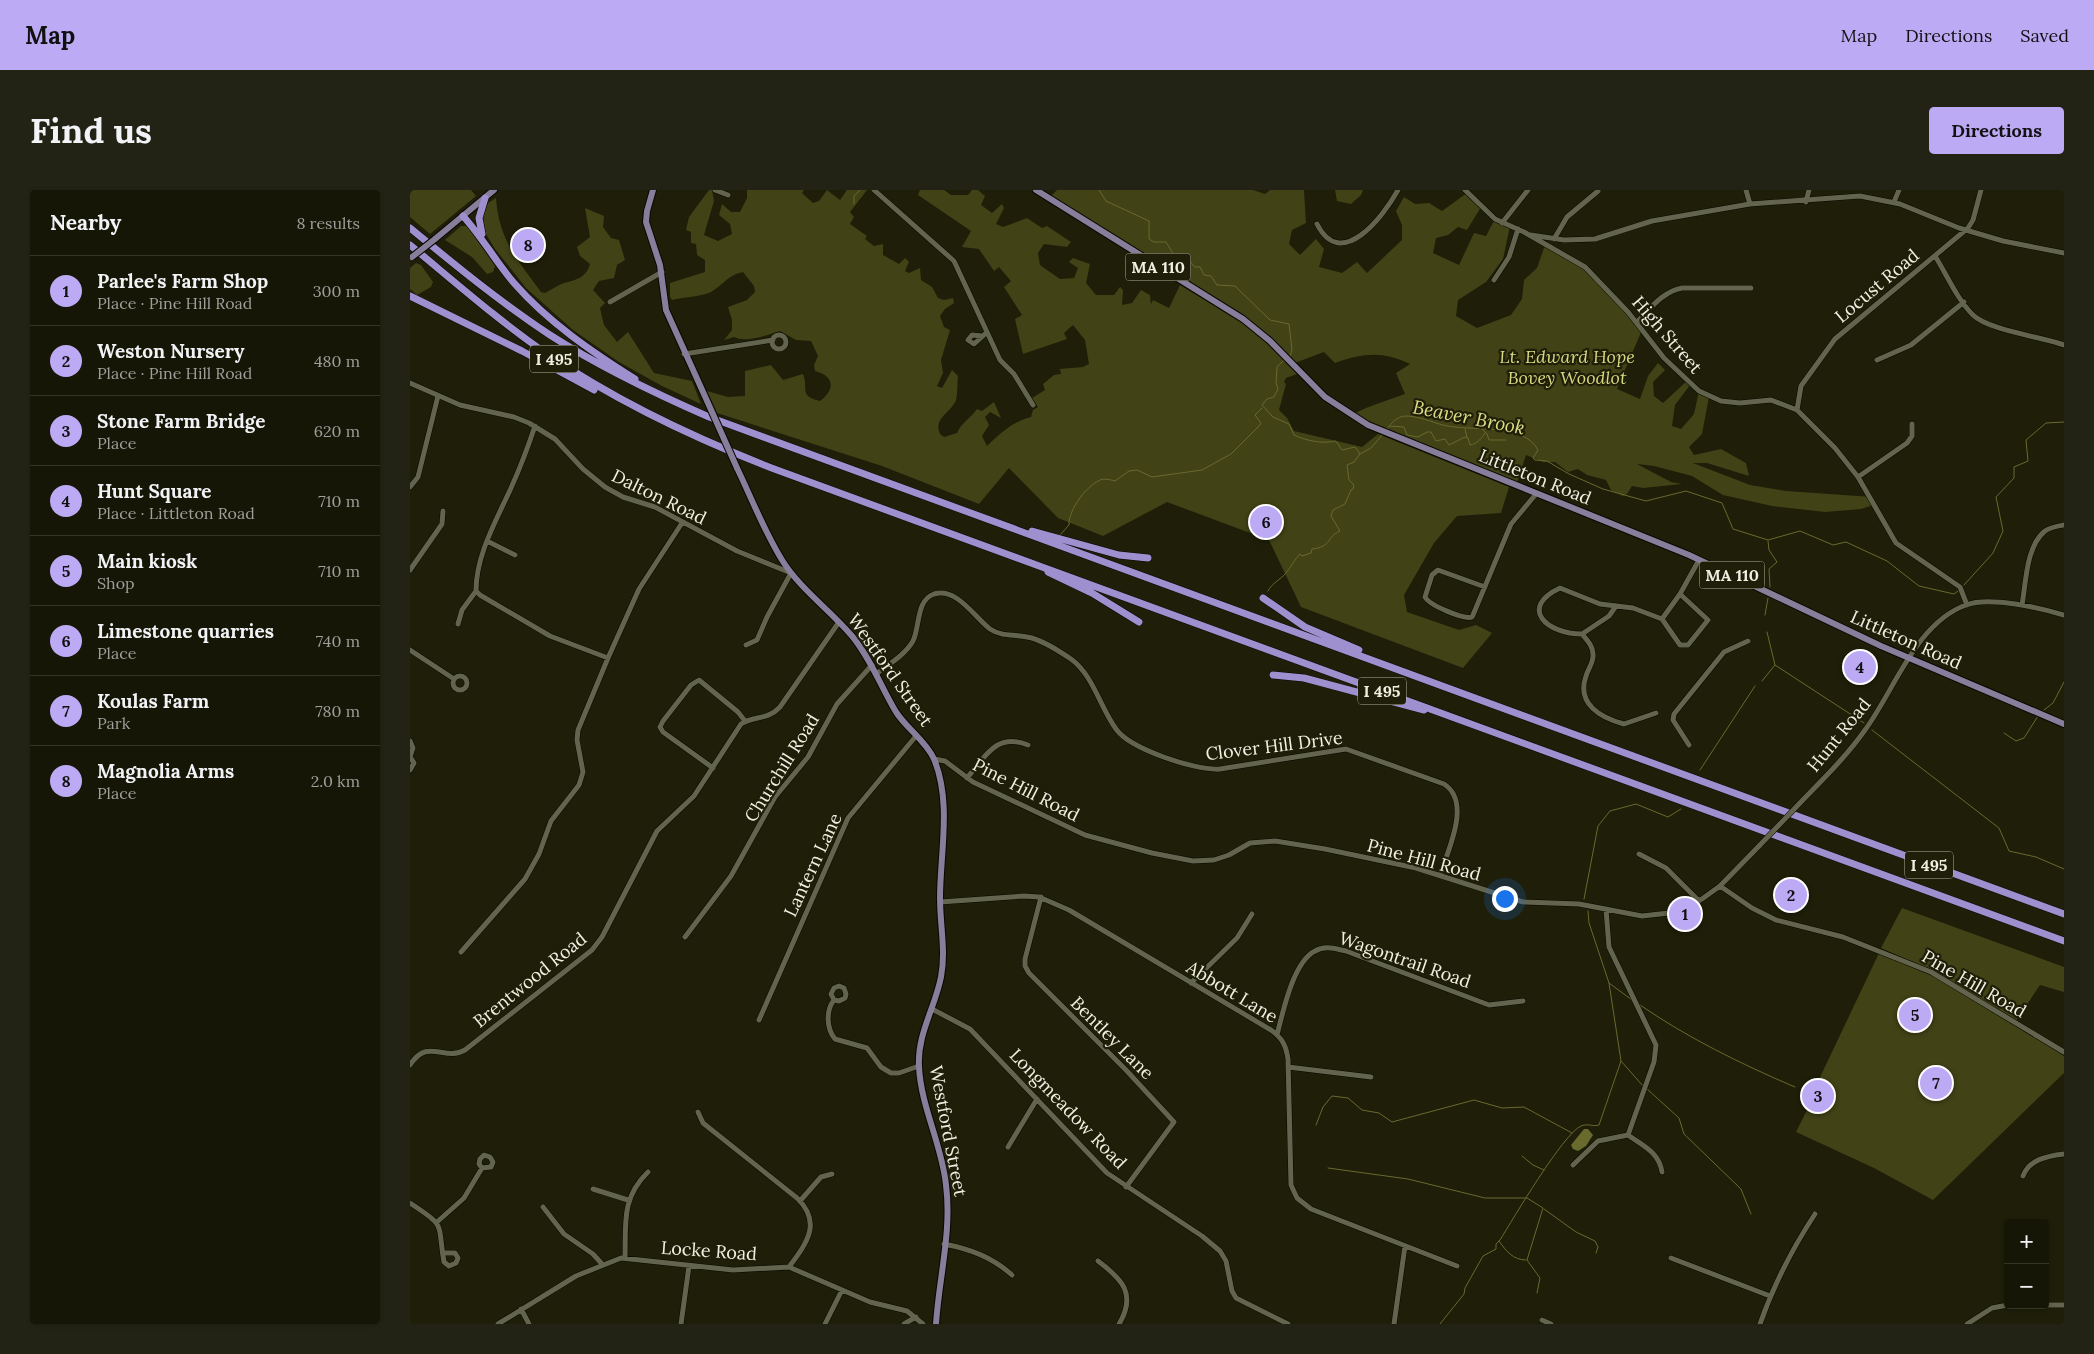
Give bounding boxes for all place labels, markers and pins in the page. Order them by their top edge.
pin: 8 [512,226,544,264]
pin: 6 [1250,503,1282,541]
pin: 4 [1844,648,1876,686]
pin: 2 [1775,876,1807,914]
pin: 1 [1669,895,1701,933]
pin: 5 [1899,996,1931,1034]
pin: 7 [1920,1064,1952,1102]
pin: 3 [1802,1077,1834,1115]

